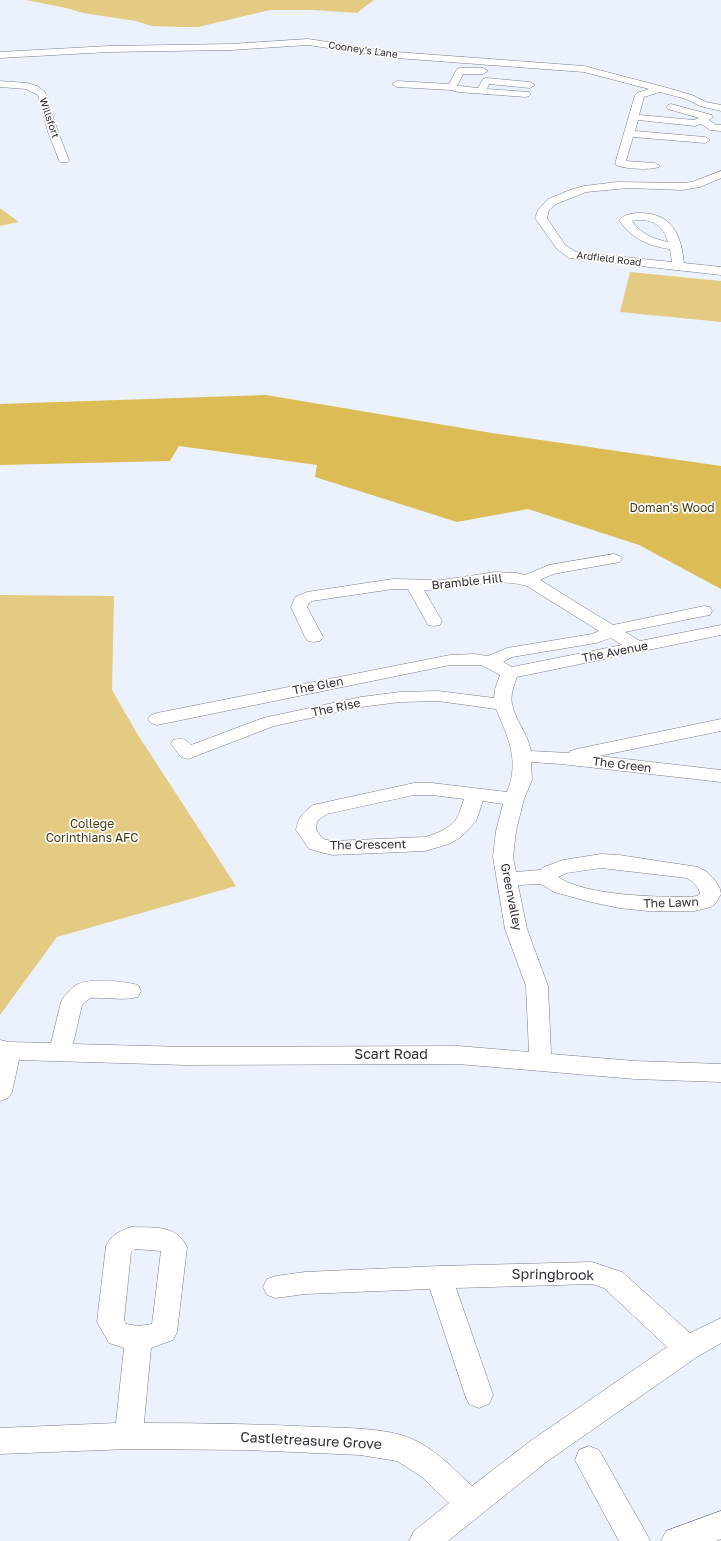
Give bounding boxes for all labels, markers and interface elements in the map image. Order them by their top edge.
street label: Cooney's Lane [328,39,398,61]
street label: Willsfort [37,96,61,140]
street label: Ardfield Road [576,249,642,269]
park label: Doman's Wood [629,501,715,515]
street label: Bramble Hill [431,571,503,593]
street label: The Avenue [581,639,649,665]
street label: The Glen [291,674,345,698]
street label: The Rise [310,696,362,720]
street label: The Green [592,754,652,776]
park label: College Corinthians AFC [46,817,138,845]
street label: The Crescent [330,837,406,853]
street label: Greenvalley [497,862,525,932]
street label: The Lawn [643,895,699,911]
street label: Scart Road [354,1047,428,1063]
street label: Springbrook [512,1266,594,1284]
street label: Castletreasure Grove [240,1429,382,1453]

